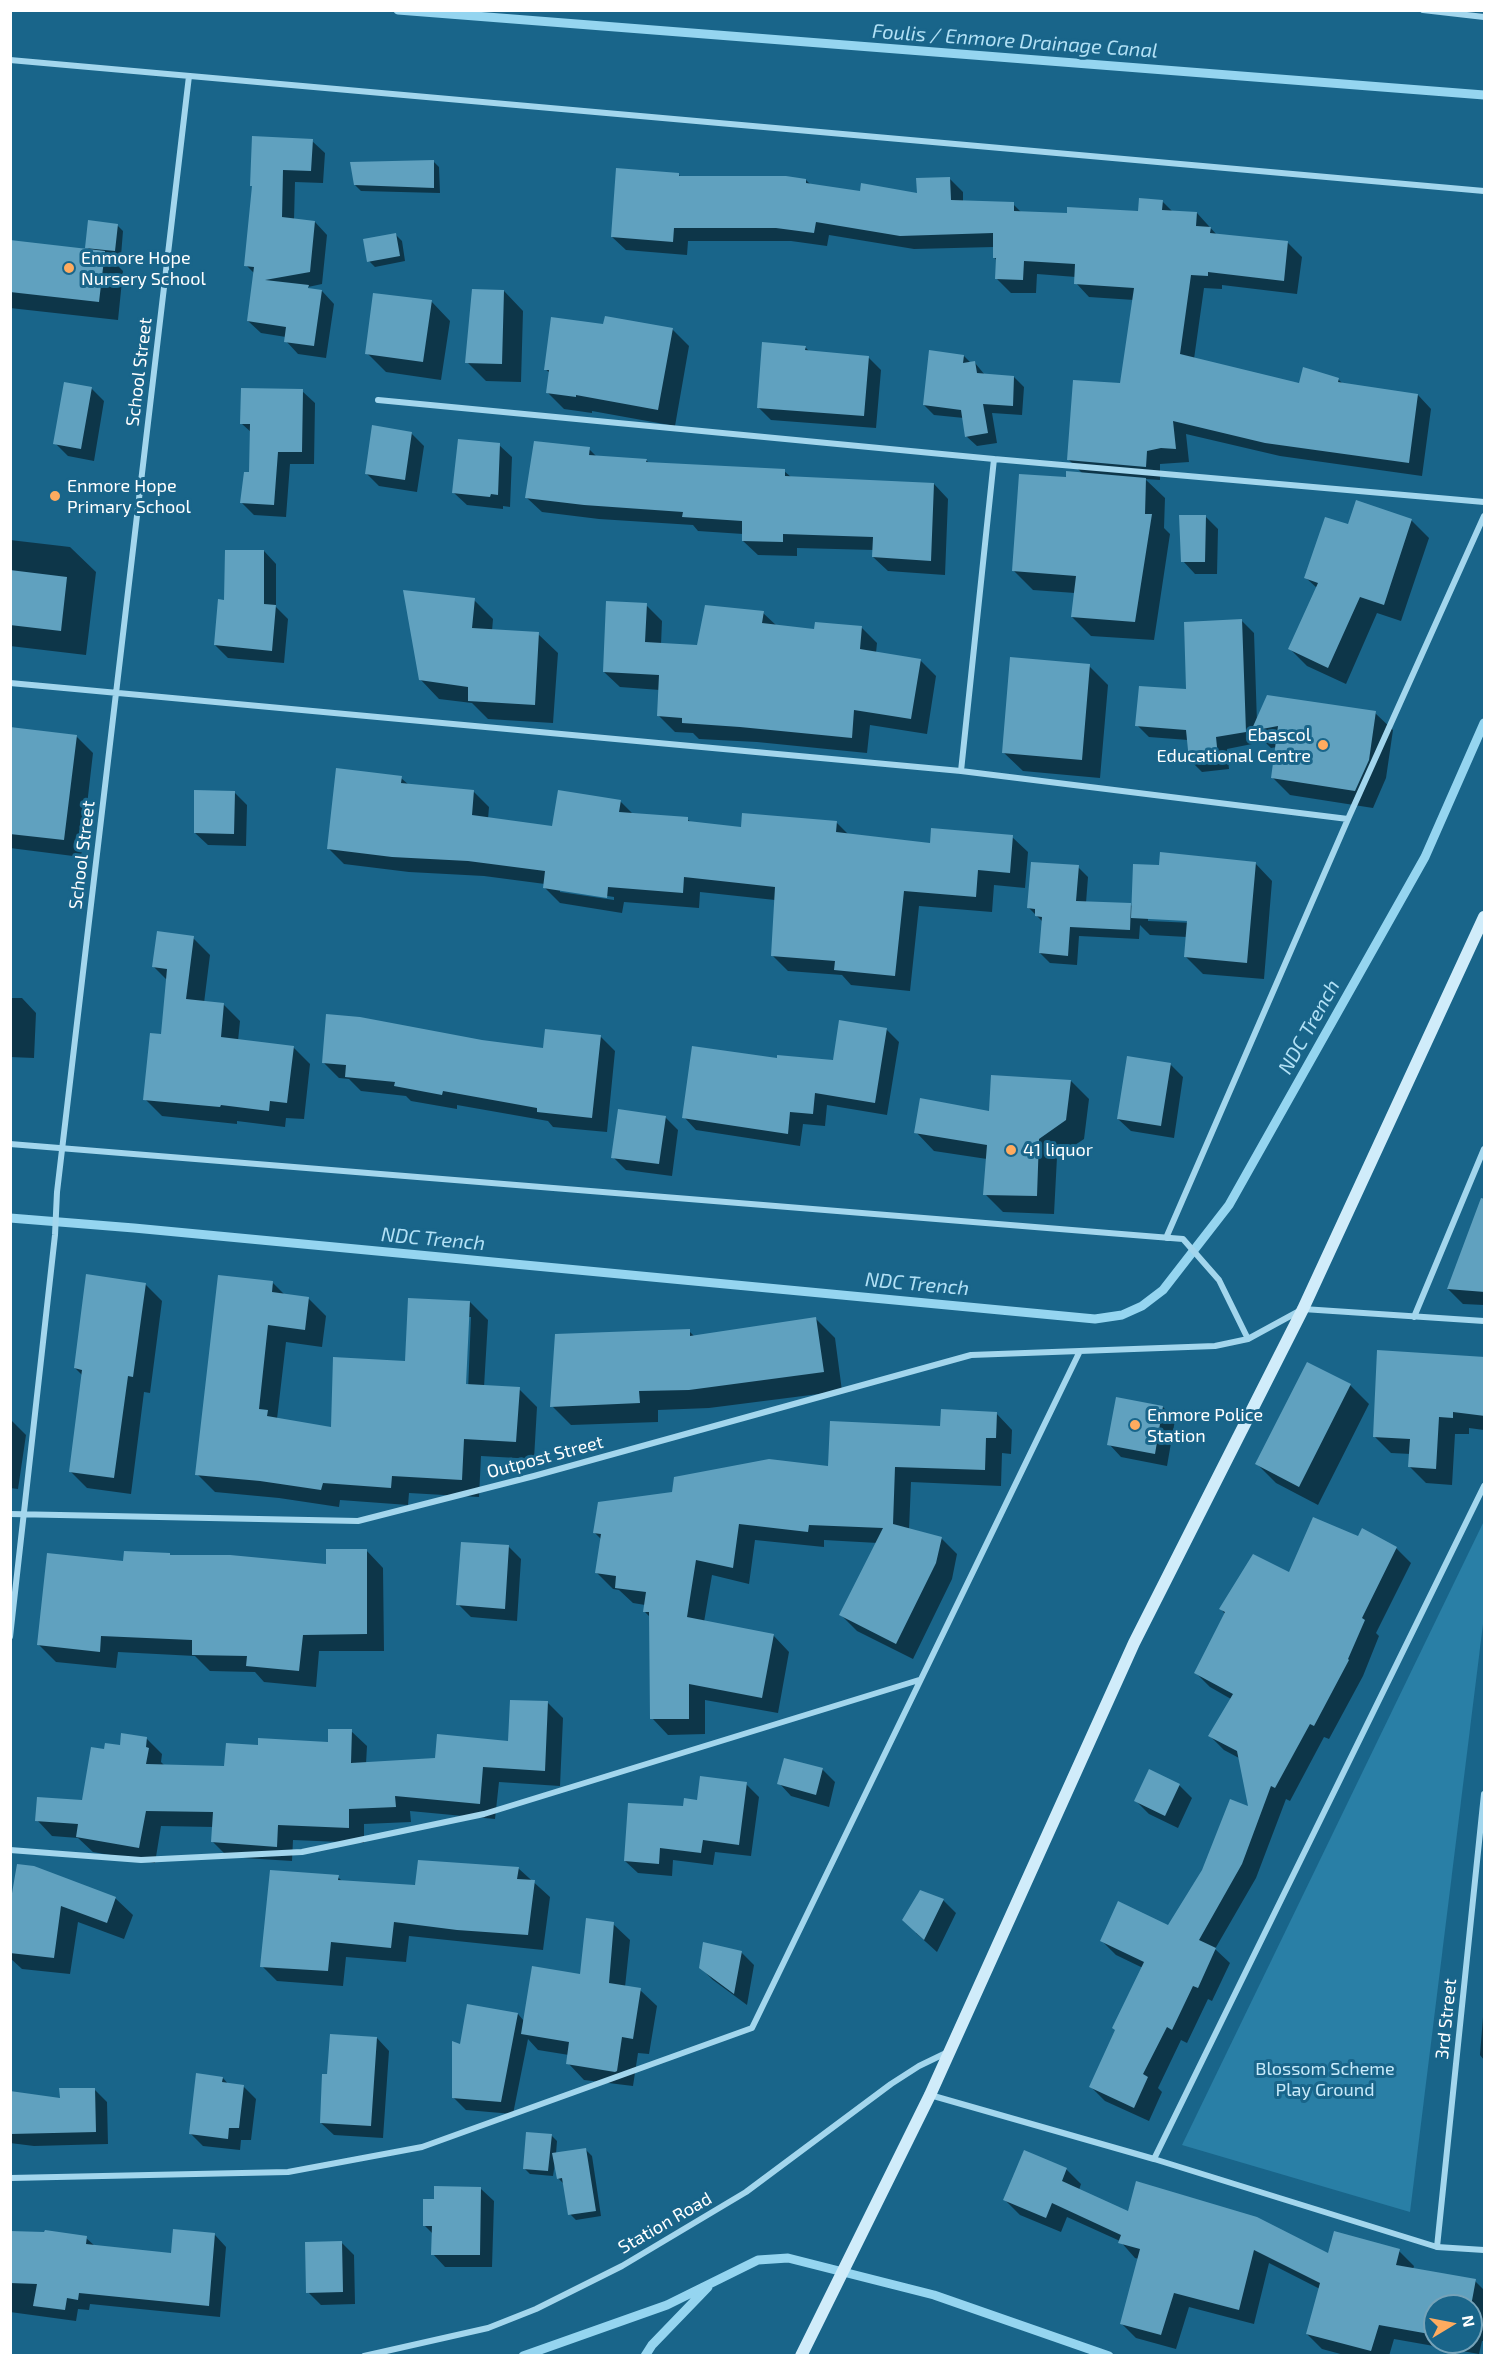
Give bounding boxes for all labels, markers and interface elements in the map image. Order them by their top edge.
water label: Foulis / Enmore Drainage Canal [871,19,1159,63]
place label: Enmore Hope Nursery School [81,247,206,290]
marker: Enmore Hope Nursery School [62,261,76,275]
street label: School Street [122,316,156,428]
place label: Enmore Hope Primary School [67,475,191,518]
marker: Enmore Hope Primary School [48,489,62,503]
place label: Ebascol Educational Centre [1157,724,1311,766]
marker: Ebascol Educational Centre [1316,738,1330,752]
street label: School Street [65,799,99,911]
water label: NDC Trench [1273,976,1345,1078]
place label: 41 liquor [1023,1139,1093,1161]
marker: 41 liquor [1004,1143,1018,1157]
water label: NDC Trench [380,1222,486,1256]
water label: NDC Trench [864,1267,970,1301]
place label: Enmore Police Station [1147,1404,1263,1446]
marker: Enmore Police Station [1128,1418,1142,1432]
street label: Outpost Street [484,1431,606,1483]
street label: 3rd Street [1431,1977,1461,2061]
park label: Blossom Scheme Play Ground [1255,2058,1395,2100]
street label: Station Road [614,2188,716,2258]
north arrow [1423,2294,1483,2354]
text: N [1459,2314,1480,2328]

